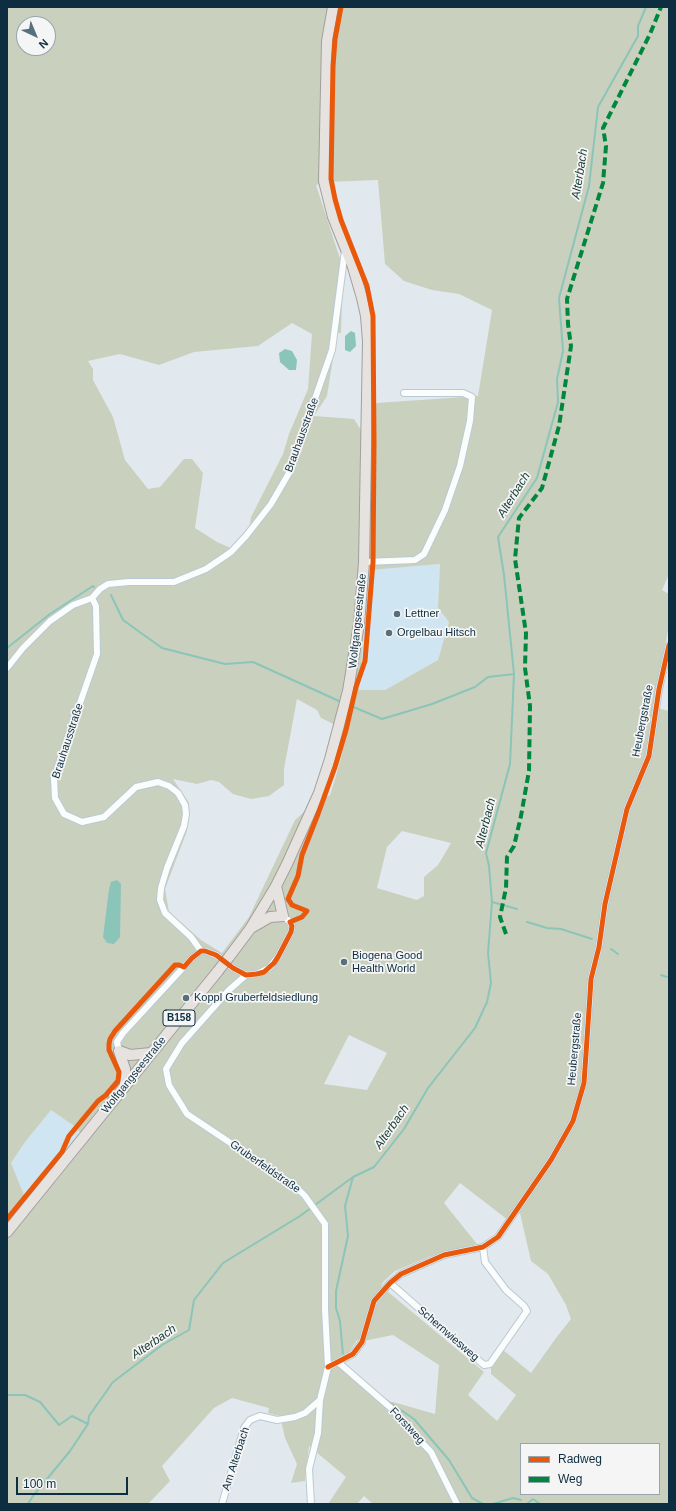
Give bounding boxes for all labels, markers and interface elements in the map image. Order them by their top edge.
north arrow [16,16,56,56]
text: N [37,37,51,51]
water label: Alterbach [569,148,591,200]
street label: Brauhausstraße [282,396,322,474]
water label: Alterbach [494,470,534,520]
street label: Wolfgangseestraße [346,573,370,669]
place label: Lettner [405,607,439,621]
marker: Lettner [392,609,402,619]
place label: Orgelbau Hitsch [397,626,476,640]
marker: Orgelbau Hitsch [384,628,394,638]
street label: Heubergstraße [630,684,656,758]
street label: Brauhausstraße [50,702,86,780]
water label: Alterbach [473,797,499,849]
place label: Biogena Good Health World [352,949,422,975]
marker: Biogena Good Health World [339,957,349,967]
place label: Koppl Gruberfeldsiedlung [194,991,318,1005]
marker: Koppl Gruberfeldsiedlung [181,993,191,1003]
road number: B158 [163,1010,195,1026]
street label: Heubergstraße [565,1012,585,1086]
street label: Wolfgangseestraße [99,1034,169,1116]
water label: Alterbach [372,1102,412,1152]
street label: Gruberfeldstraße [227,1138,303,1196]
street label: Schernwiesweg [415,1304,481,1364]
water label: Alterbach [129,1322,179,1362]
street label: Forstweg [387,1405,427,1447]
street label: Am Alterbach [220,1426,252,1492]
legend [520,1443,660,1495]
text: Radweg [558,1452,602,1466]
scale bar [18,1469,130,1495]
text: Weg [558,1472,582,1486]
text: 100 m [23,1477,56,1491]

